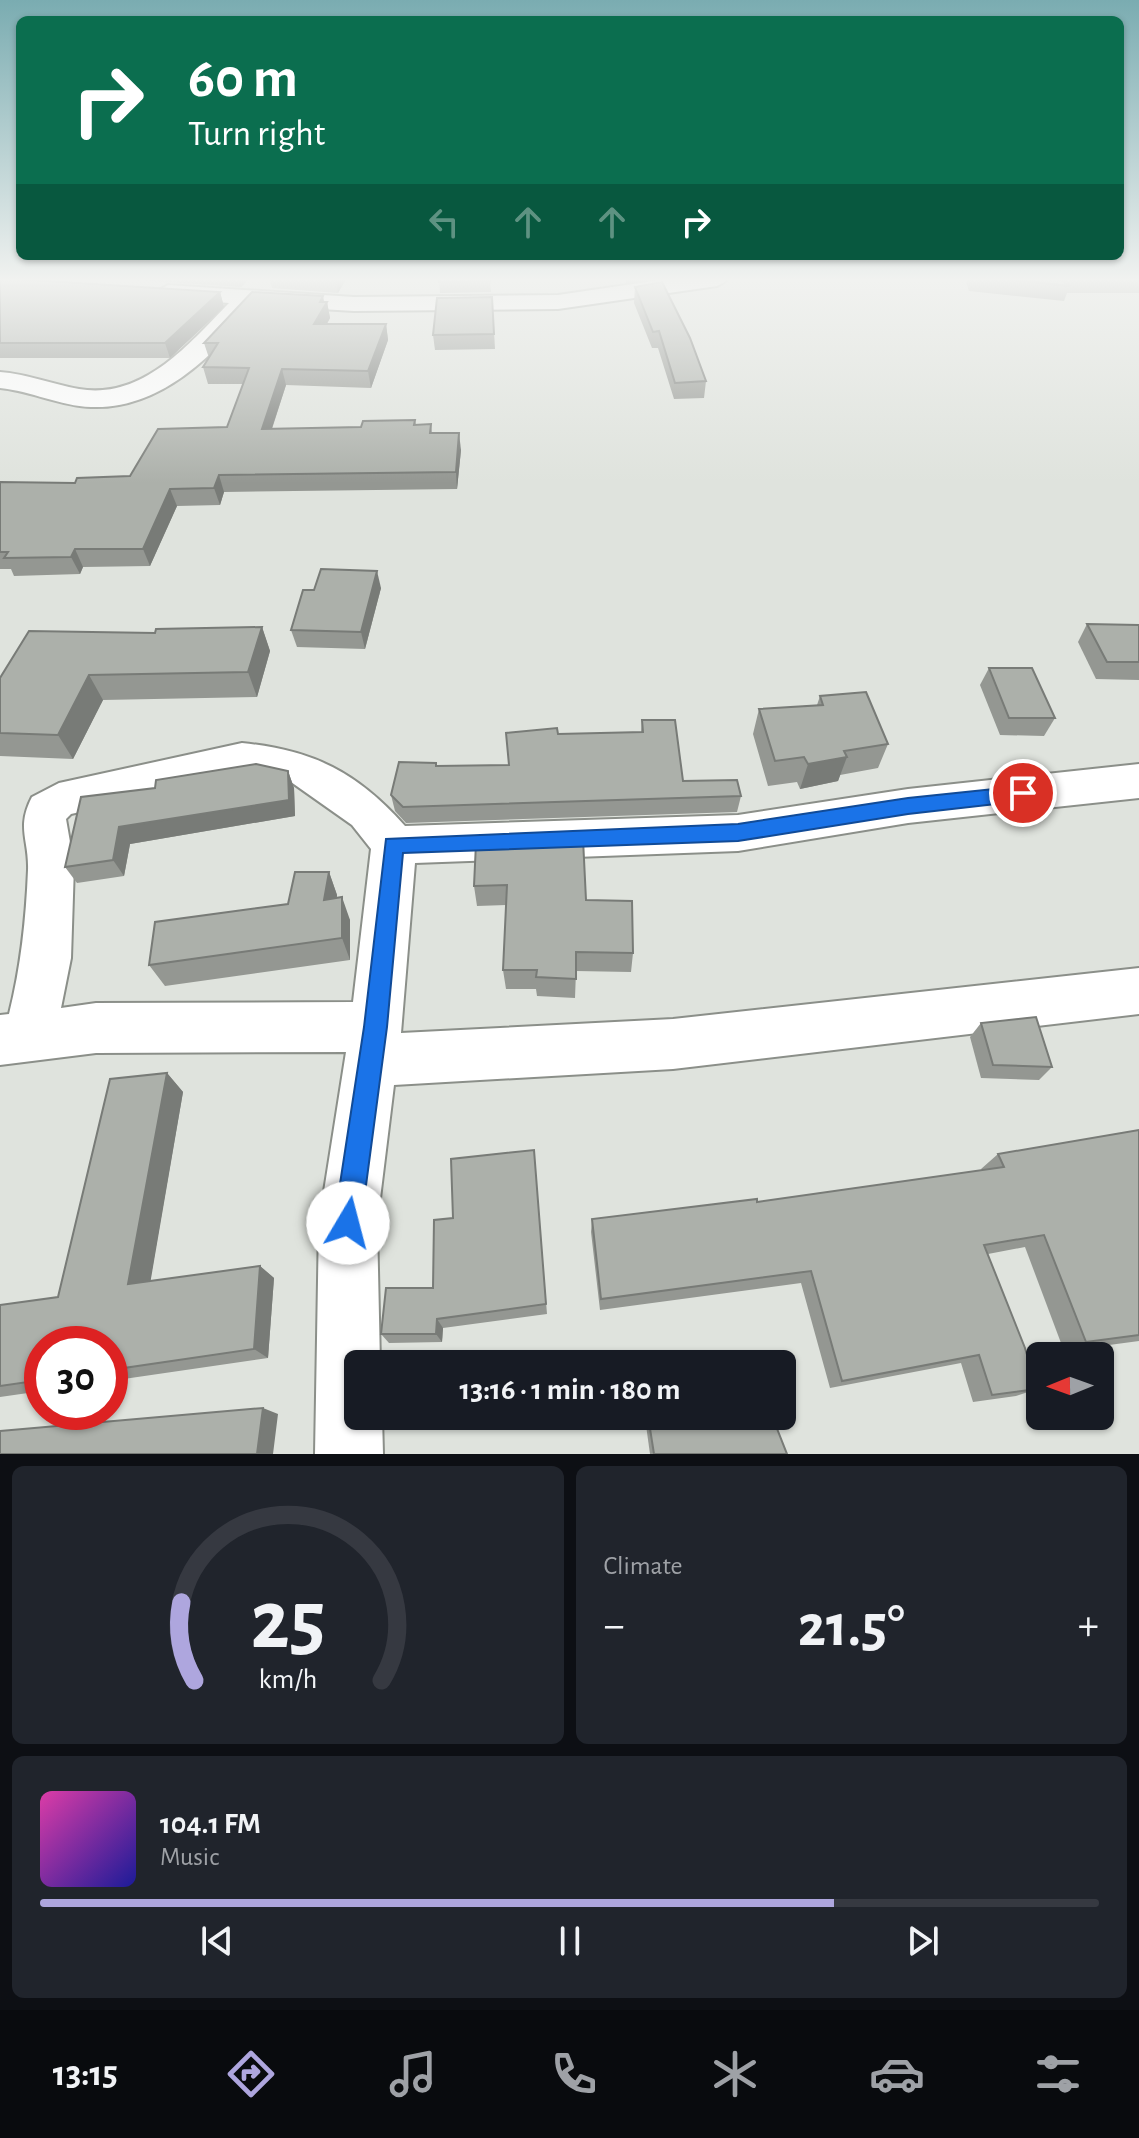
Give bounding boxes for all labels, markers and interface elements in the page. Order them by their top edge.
icon: right [56,48,160,152]
text: 60 m [188,51,298,107]
text: Turn right [188,116,325,152]
icon: left [422,200,466,244]
icon: ahead [506,200,550,244]
icon: ahead [590,200,634,244]
icon: right [674,200,718,244]
pin [989,759,1057,827]
icon: arrive [1001,771,1045,815]
position arrow [306,1181,390,1265]
speed limit sign: 30 [24,1326,128,1430]
north arrow [1026,1342,1114,1430]
map controls [1026,1342,1114,1430]
text: 13:16 · 1 min · 180 m [460,1375,680,1405]
text: Climate [604,1553,682,1579]
text: 25 [250,1580,325,1664]
text: 21.5° [798,1597,905,1657]
text: − [604,1604,625,1648]
text: + [1078,1604,1099,1648]
text: km/h [258,1665,317,1694]
text: 104.1 FM [160,1809,261,1839]
text: Music [160,1844,219,1870]
icon: previous [195,1919,239,1963]
icon: pause [548,1919,592,1963]
icon: next [901,1919,945,1963]
icon: directions [223,2046,279,2102]
icon: music [385,2046,441,2102]
icon: phone [546,2046,602,2102]
icon: climate [707,2046,763,2102]
icon: car [869,2046,925,2102]
icon: filters [1030,2046,1086,2102]
text: 13:15 [53,2056,118,2092]

